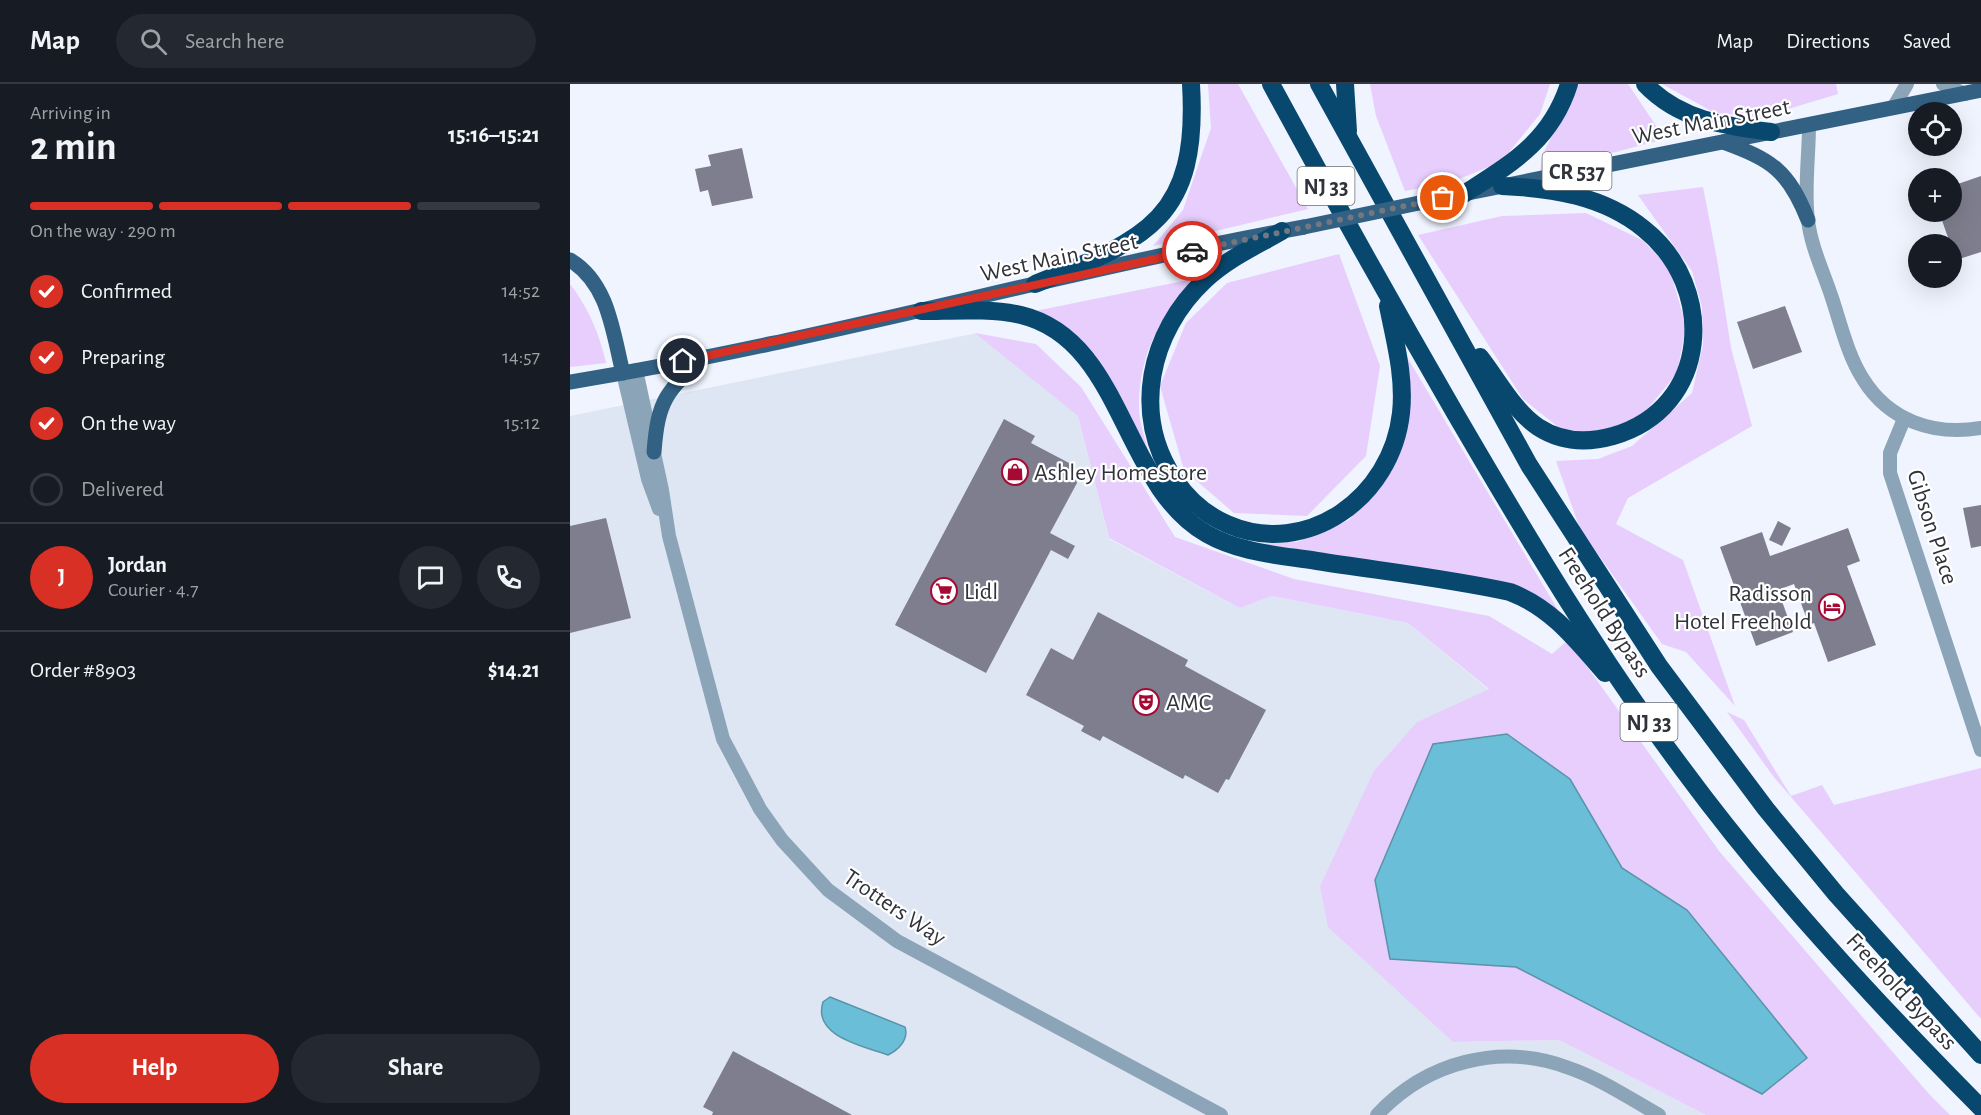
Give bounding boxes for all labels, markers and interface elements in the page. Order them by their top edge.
search box [116,14,536,68]
icon: search [137,25,170,58]
text: Map [30,27,80,55]
text: Search here [185,30,284,52]
text: Map [1717,31,1753,52]
text: Directions [1786,31,1870,52]
text: Saved [1903,31,1951,52]
street label: West Main Street [1630,95,1793,149]
map controls [1908,102,1962,288]
button: locate [1908,102,1962,156]
text: Arriving in [30,103,111,123]
text: 15:16–15:21 [448,124,540,146]
text: 2 min [30,128,117,167]
road number: CR 537 [1542,152,1612,190]
road number: NJ 33 [1298,167,1354,205]
button: + [1908,168,1962,222]
pin [1417,172,1468,223]
icon: bag [1426,181,1459,214]
text: On the way · 290 m [30,221,176,241]
courier [1162,221,1222,281]
street label: West Main Street [978,229,1140,286]
button: − [1908,234,1962,288]
icon: car [1176,235,1209,268]
icon: check [30,275,63,308]
text: Confirmed [81,280,172,302]
text: 14:52 [501,281,540,301]
pin [657,335,708,386]
icon: check [30,341,63,374]
icon: home [666,344,699,377]
text: Preparing [81,346,165,368]
text: 14:57 [502,347,540,367]
icon: check [30,407,63,440]
text: On the way [81,412,176,434]
text: 15:12 [504,413,540,433]
shop icon: Ashley HomeStore [1000,457,1030,487]
place label: Ashley HomeStore [1034,461,1207,485]
street label: Gibson Place [1902,467,1962,588]
text: Delivered [81,478,164,500]
street label: Freehold Bypass [1553,543,1655,682]
button: chat [399,546,462,609]
button: phone [477,546,540,609]
text: Jordan [108,554,167,576]
text: J [58,566,65,588]
supermarket icon: Lidl [929,576,959,606]
text: Courier · 4.7 [108,580,199,600]
place label: Lidl [964,580,998,604]
place label: Radisson Hotel Freehold [1674,582,1812,634]
hotel icon: Radisson Hotel Freehold [1817,592,1847,622]
text: Order #8903 [30,659,136,681]
text: $14.21 [488,659,540,681]
theatre icon: AMC [1131,687,1161,717]
place label: AMC [1166,691,1211,715]
road number: NJ 33 [1620,703,1678,741]
street label: Trotters Way [839,865,950,951]
street label: Freehold Bypass [1841,929,1961,1055]
button: Help [30,1034,279,1103]
button: Share [291,1034,540,1103]

